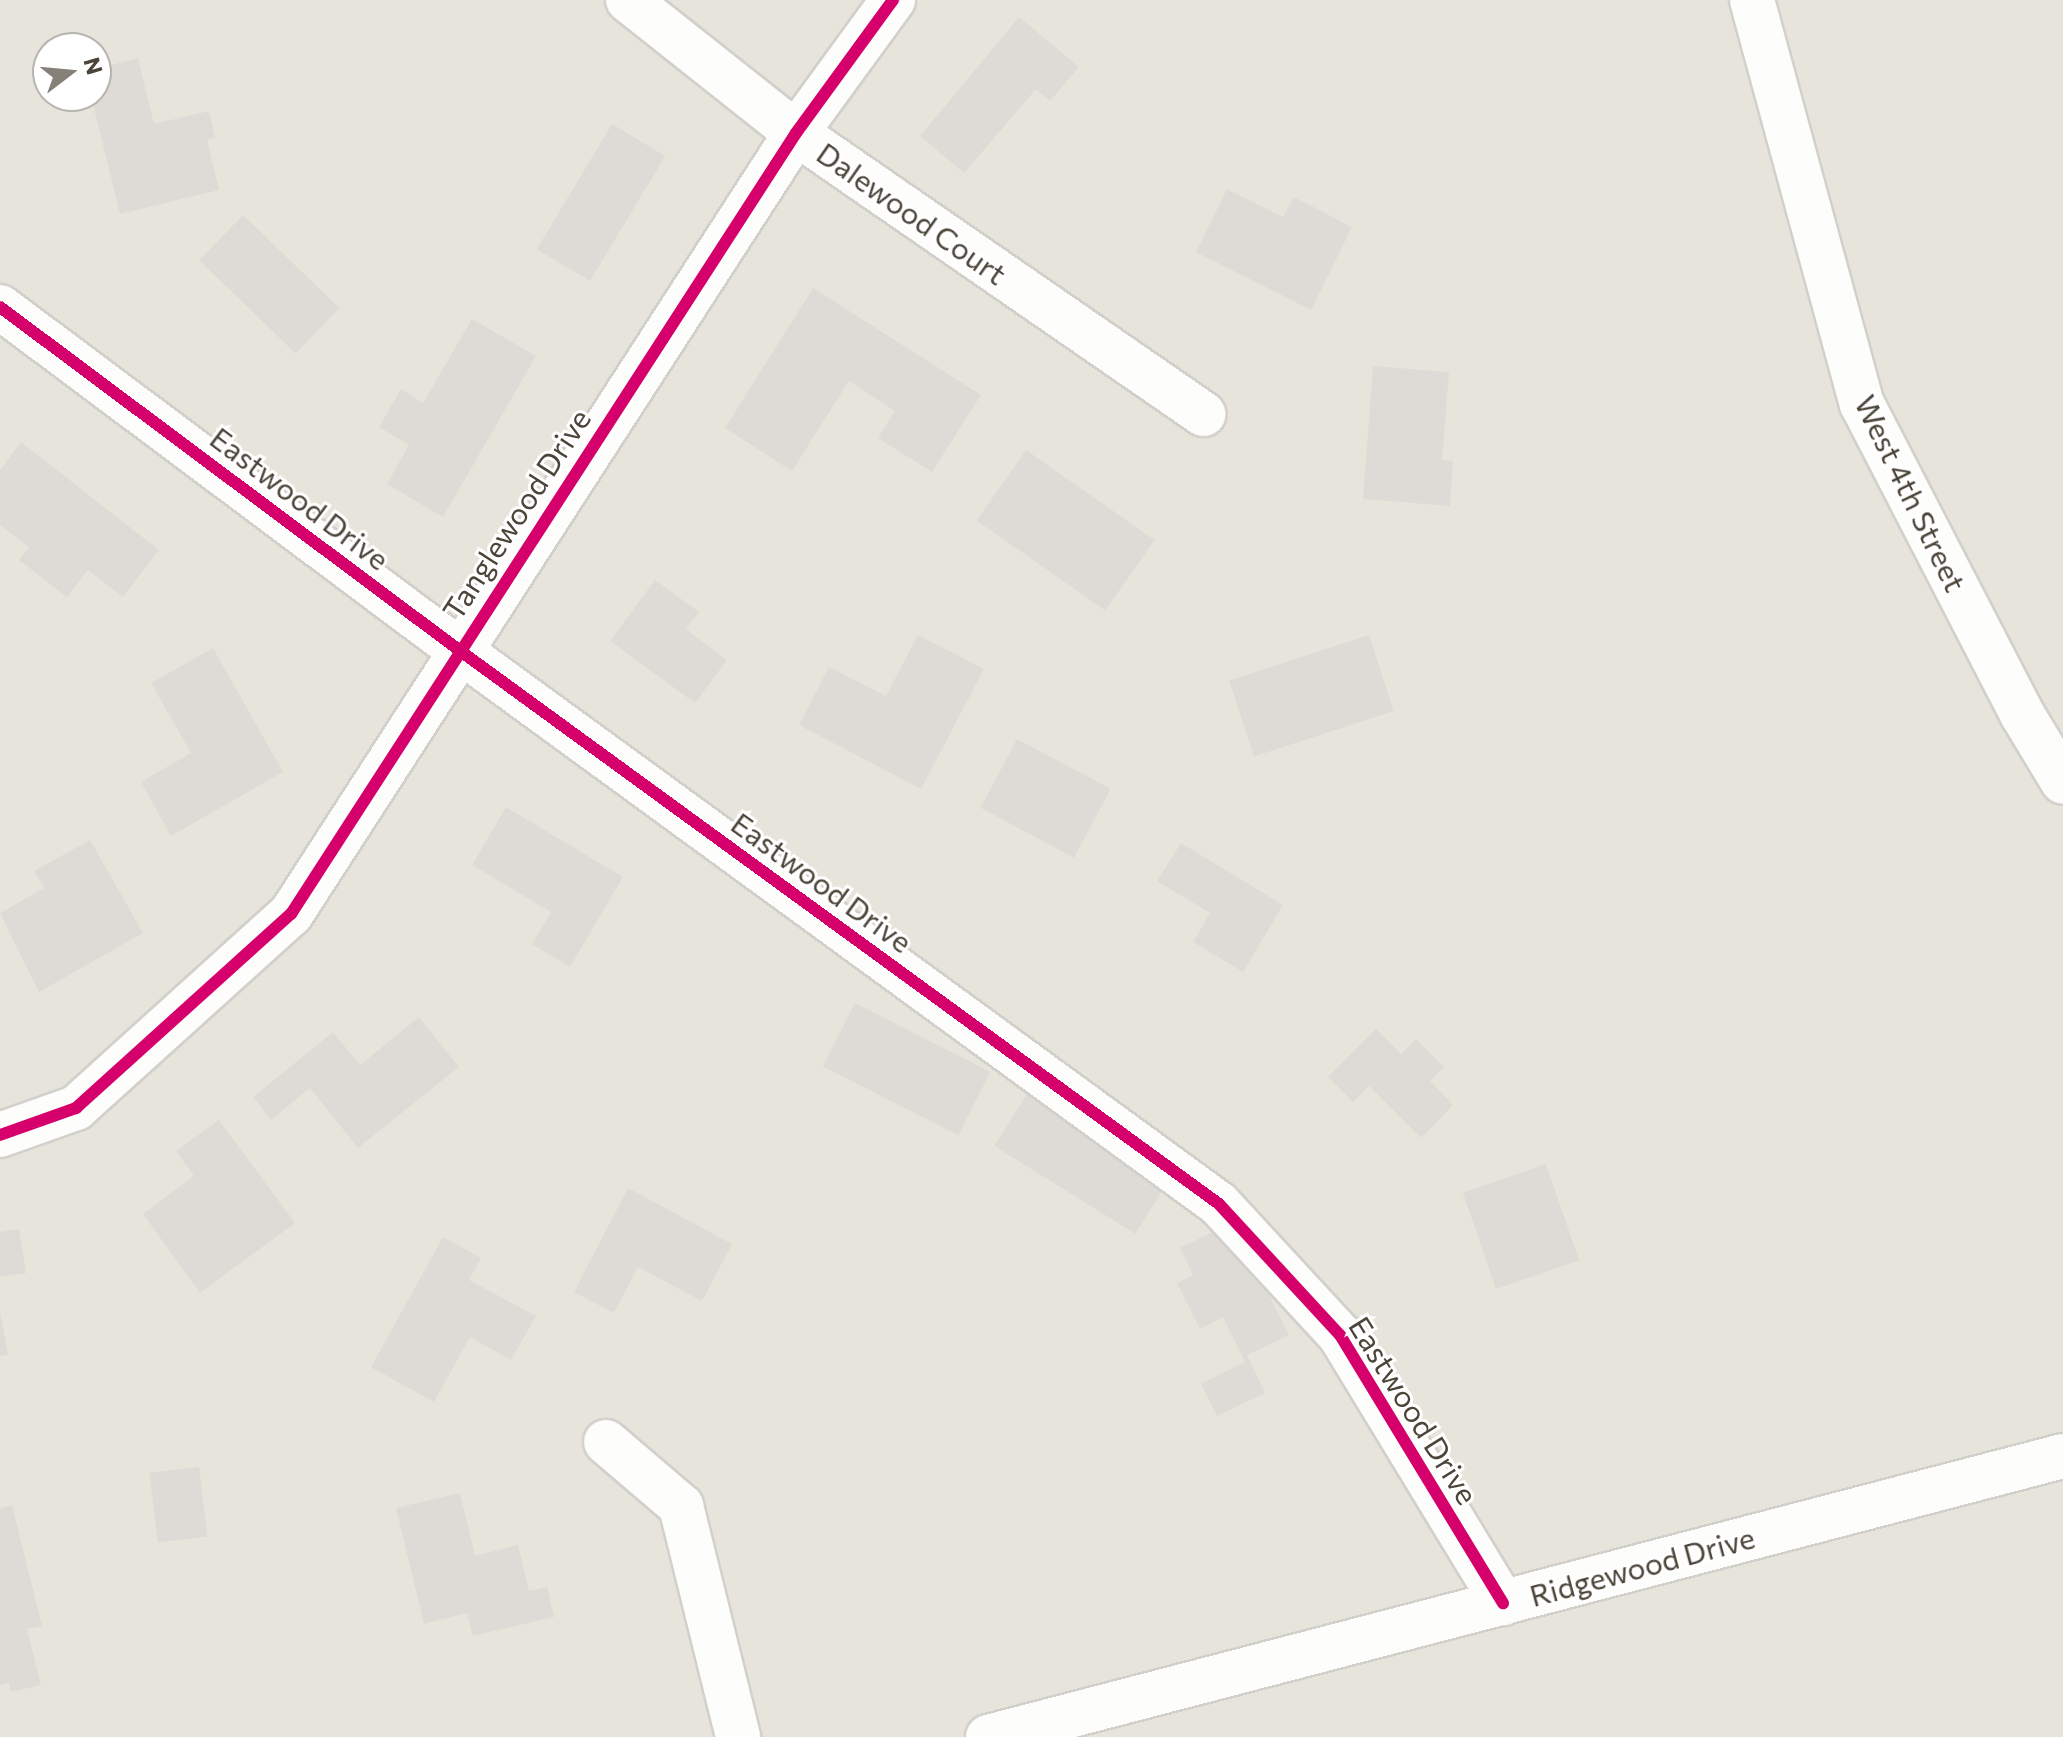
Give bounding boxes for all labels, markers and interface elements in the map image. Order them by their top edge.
north arrow [32,32,112,112]
text: N [78,54,109,77]
street label: Dalewood Court [810,134,1014,292]
street label: West 4th Street [1848,389,1974,597]
street label: Tanglewood Drive [435,402,597,626]
street label: Eastwood Drive [204,419,396,577]
street label: Eastwood Drive [725,804,919,960]
street label: Eastwood Drive [1342,1310,1486,1510]
street label: Ridgewood Drive [1526,1519,1758,1613]

